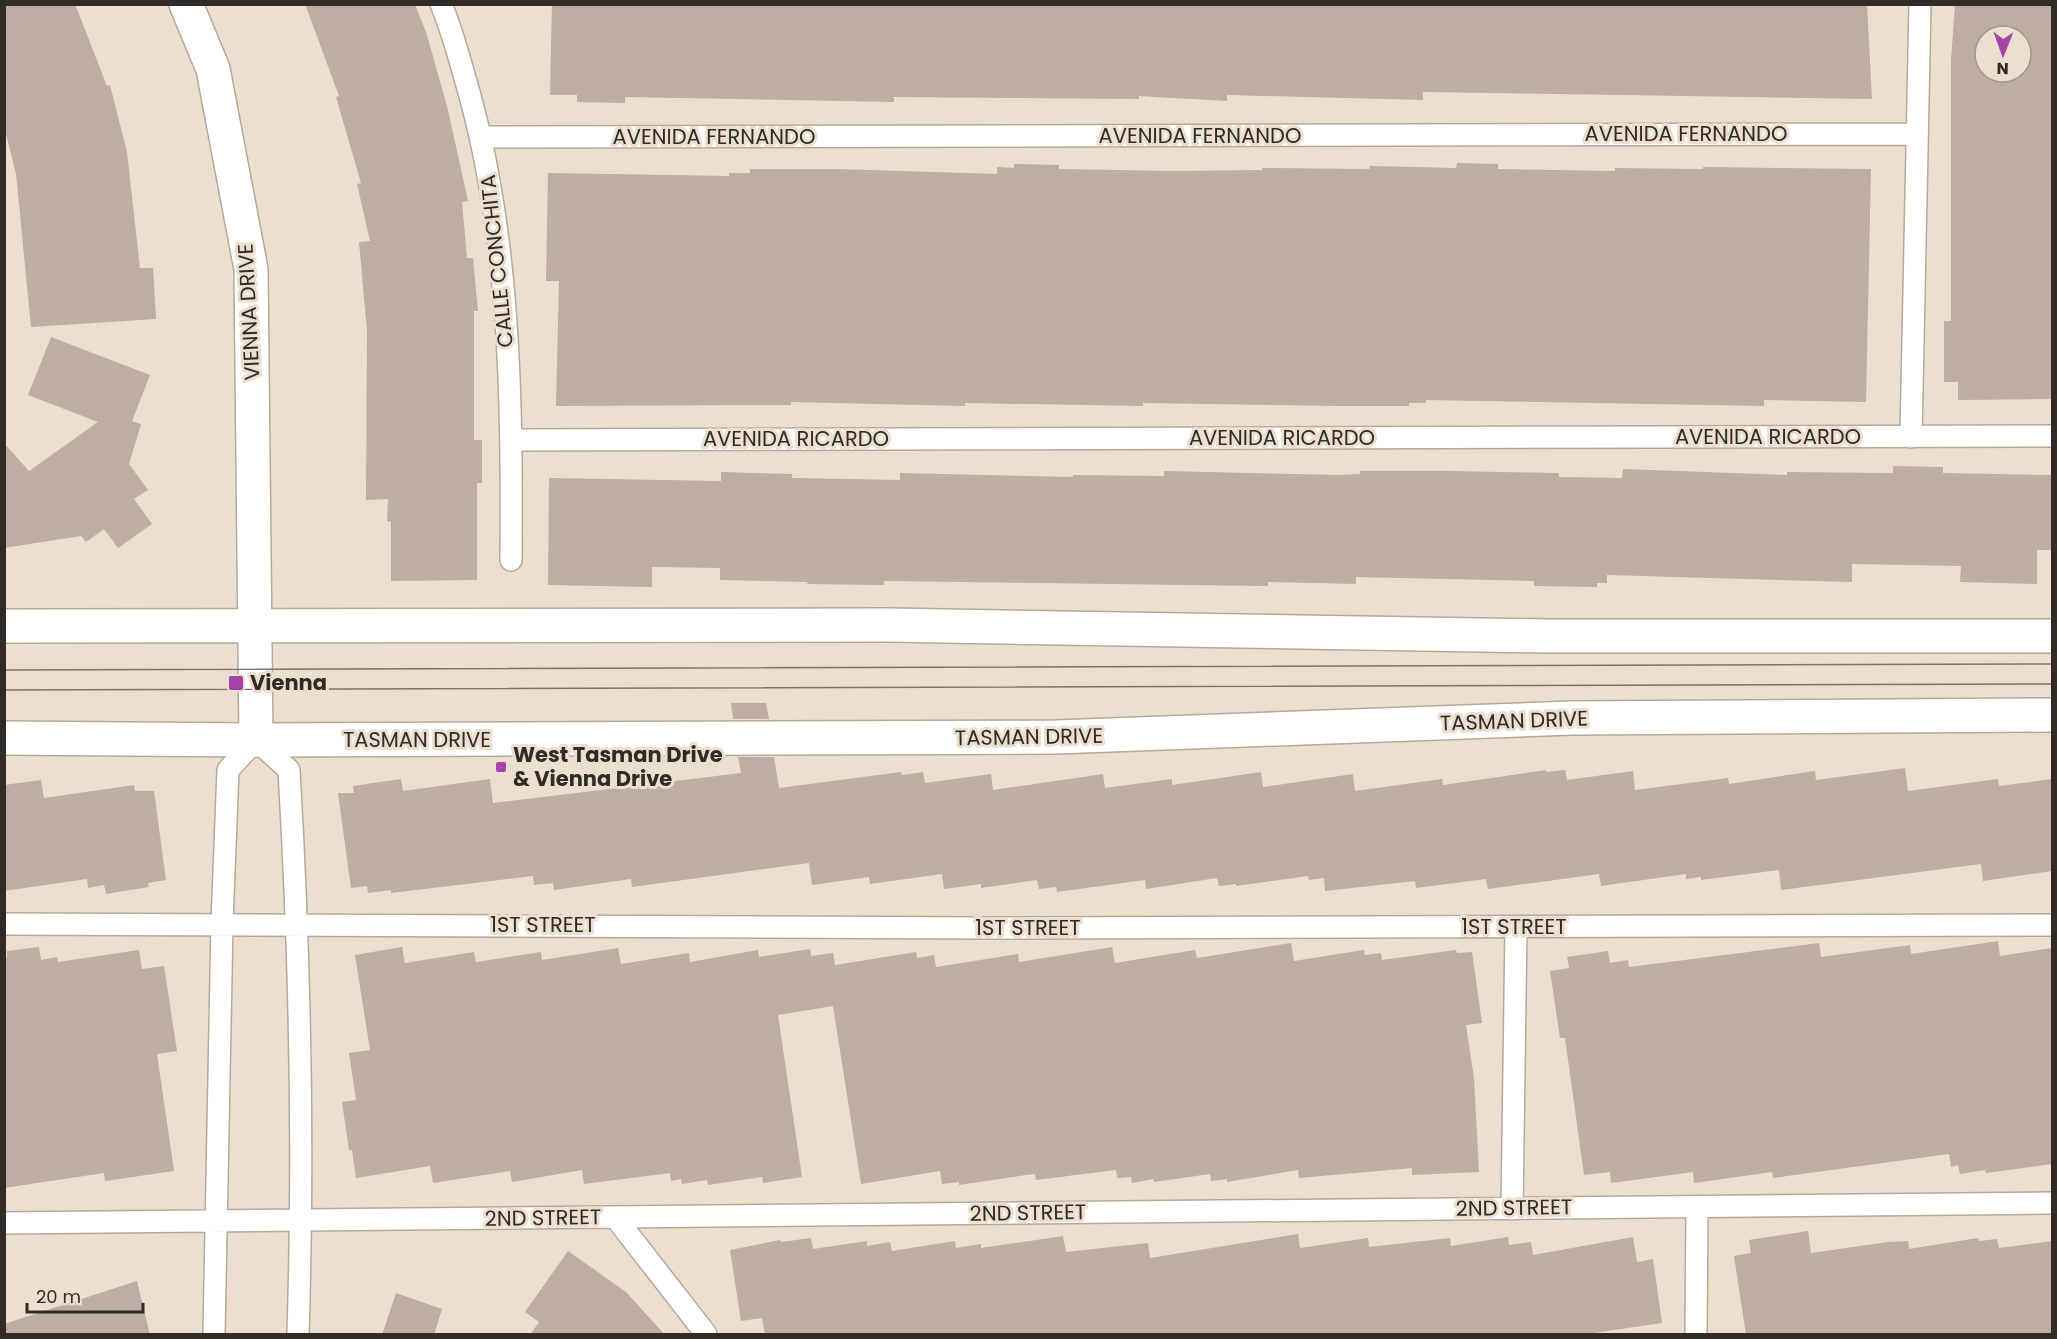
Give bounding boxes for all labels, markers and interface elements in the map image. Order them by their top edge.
north arrow [1973,24,2033,84]
text: N [1997,57,2009,80]
street label: AVENIDA FERNANDO [1585,119,1787,148]
street label: AVENIDA FERNANDO [1099,121,1301,150]
street label: AVENIDA FERNANDO [613,122,815,151]
street label: CALLE CONCHITA [473,173,520,349]
street label: VIENNA DRIVE [230,243,267,381]
street label: AVENIDA RICARDO [1675,422,1861,451]
street label: AVENIDA RICARDO [1189,423,1375,452]
street label: AVENIDA RICARDO [703,424,889,453]
place label: Vienna [250,668,327,697]
marker: Vienna [227,674,245,692]
street label: TASMAN DRIVE [1439,703,1589,738]
street label: TASMAN DRIVE [955,721,1103,752]
street label: TASMAN DRIVE [343,725,491,754]
place label: West Tasman Drive & Vienna Drive [513,740,723,793]
marker: West Tasman Drive & Vienna Drive [494,760,508,774]
street label: 1ST STREET [490,910,596,939]
street label: 1ST STREET [1461,912,1567,941]
street label: 1ST STREET [975,913,1081,942]
street label: 2ND STREET [1455,1192,1573,1223]
street label: 2ND STREET [969,1197,1087,1228]
street label: 2ND STREET [484,1202,602,1233]
scale bar [27,1276,142,1314]
text: 20 m [36,1284,81,1309]

